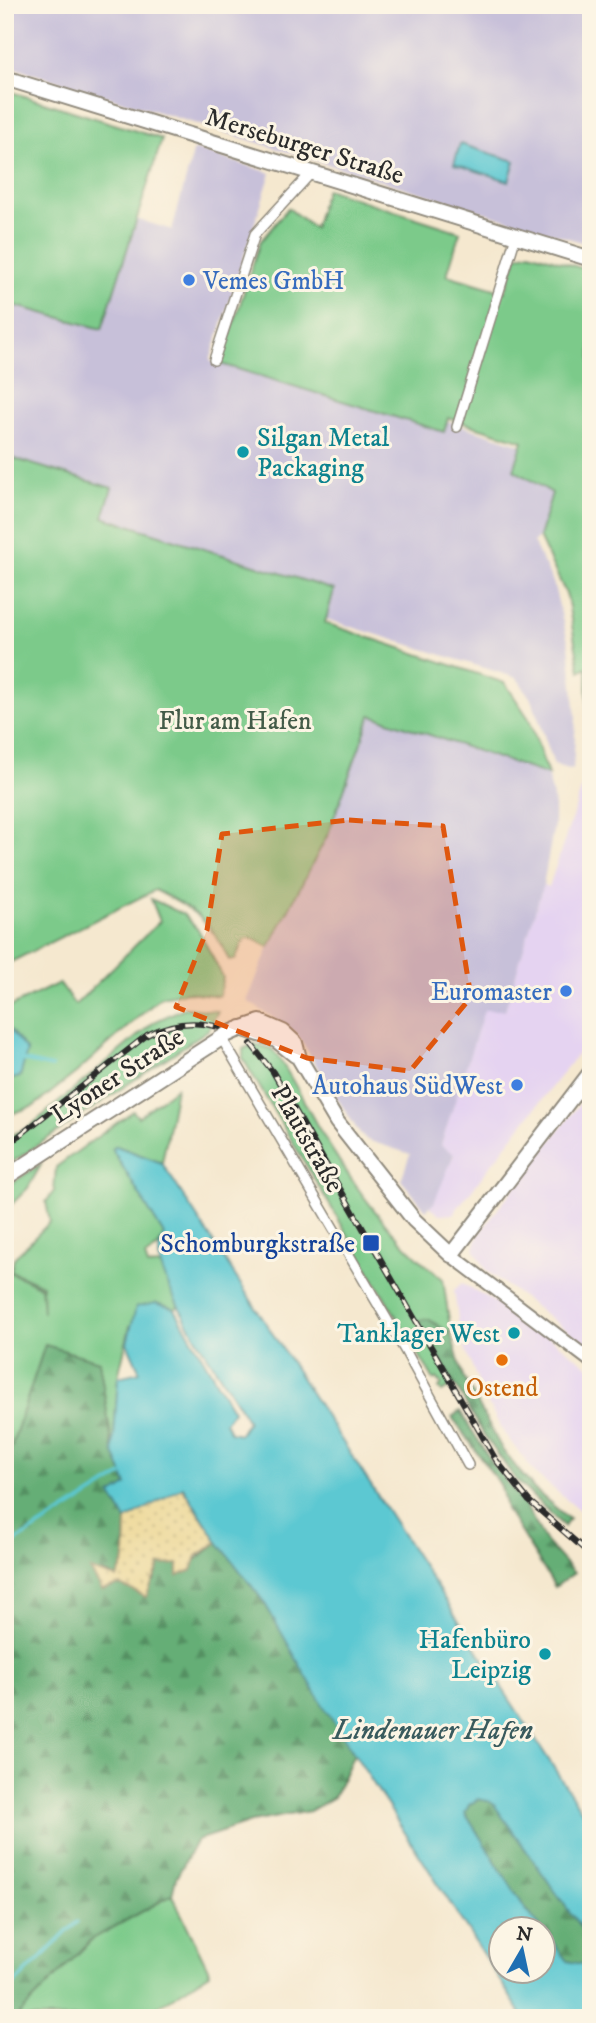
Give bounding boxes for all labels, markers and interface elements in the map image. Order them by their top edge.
street label: Merseburger Straße [201,101,408,192]
place label: Vemes GmbH [202,265,345,298]
marker: Vemes GmbH [181,272,197,288]
place label: Silgan Metal Packaging [257,422,390,485]
marker: Silgan Metal Packaging [235,444,251,460]
park label: Flur am Hafen [158,705,312,738]
place label: Euromaster [431,976,552,1009]
marker: Euromaster [558,983,574,999]
street label: Lyoner Straße [45,1021,191,1131]
place label: Autohaus SüdWest [312,1070,503,1103]
marker: Autohaus SüdWest [509,1077,525,1093]
street label: Plautstraße [263,1079,351,1199]
place label: Schomburgkstraße [160,1228,355,1261]
marker: Schomburgkstraße [361,1233,381,1253]
place label: Tanklager West [337,1318,500,1351]
marker: Tanklager West [506,1325,522,1341]
marker: Ostend [494,1352,510,1368]
place label: Ostend [466,1372,538,1405]
place label: Hafenbüro Leipzig [419,1624,531,1687]
marker: Hafenbüro Leipzig [537,1646,553,1662]
water label: Lindenauer Hafen [331,1713,533,1748]
north arrow [488,1914,558,1984]
text: N [515,1922,534,1947]

